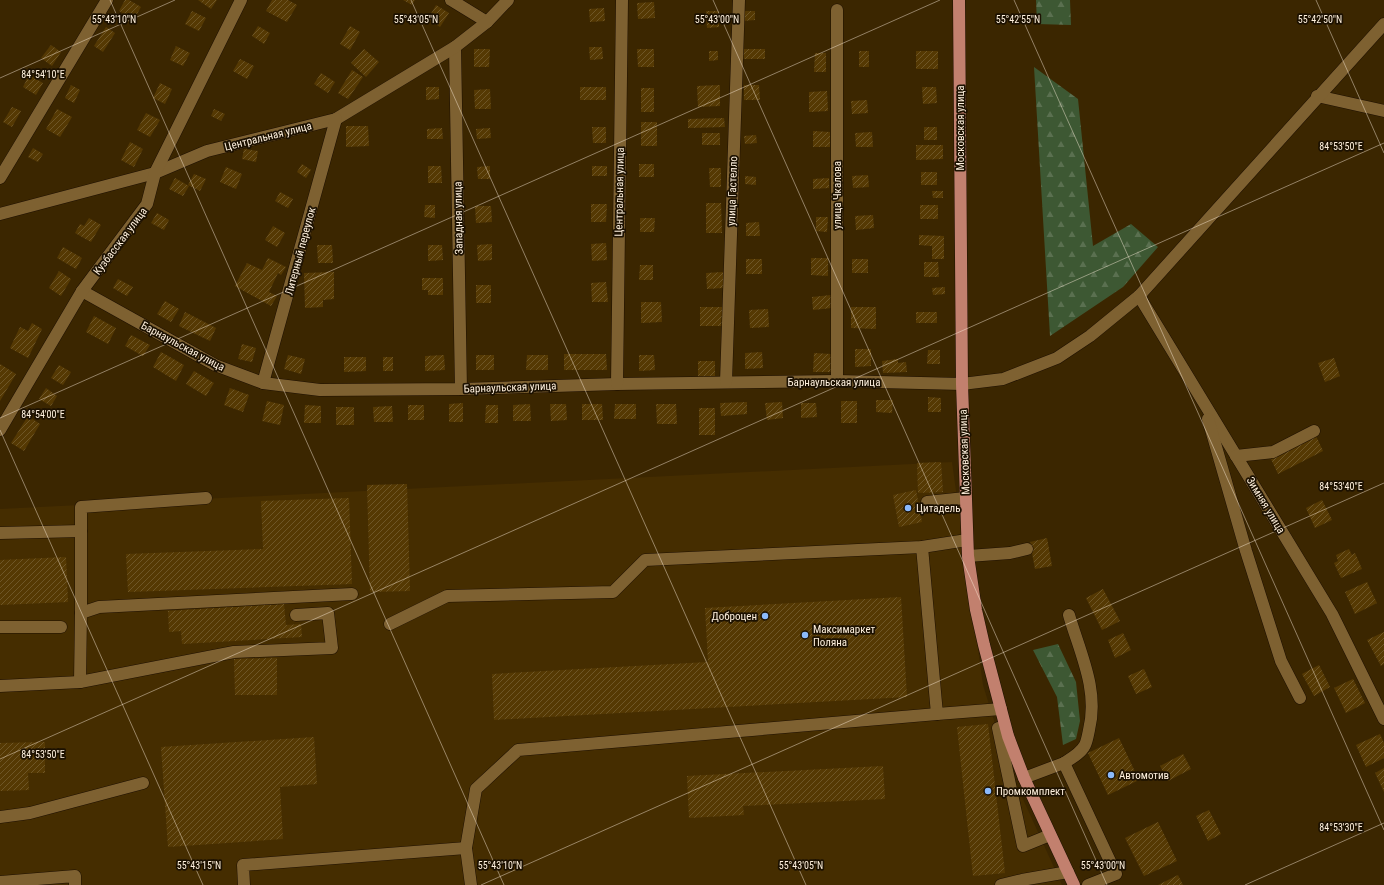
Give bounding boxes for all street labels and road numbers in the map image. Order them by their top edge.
street label: Московская улица [954,85,967,171]
street label: Центральная улица [223,119,313,154]
street label: Центральная улица [612,147,627,237]
street label: улица Гастелло [725,155,740,226]
street label: улица Чкалова [831,161,844,229]
street label: Западная улица [451,181,466,255]
street label: Кузбасская улица [91,205,150,278]
street label: Литерный переулок [282,205,319,297]
street label: Барнаульская улица [139,319,227,374]
street label: Барнаульская улица [788,376,880,389]
street label: Барнаульская улица [463,379,557,396]
street label: Московская улица [957,409,972,495]
street label: Зимняя улица [1244,475,1288,536]

